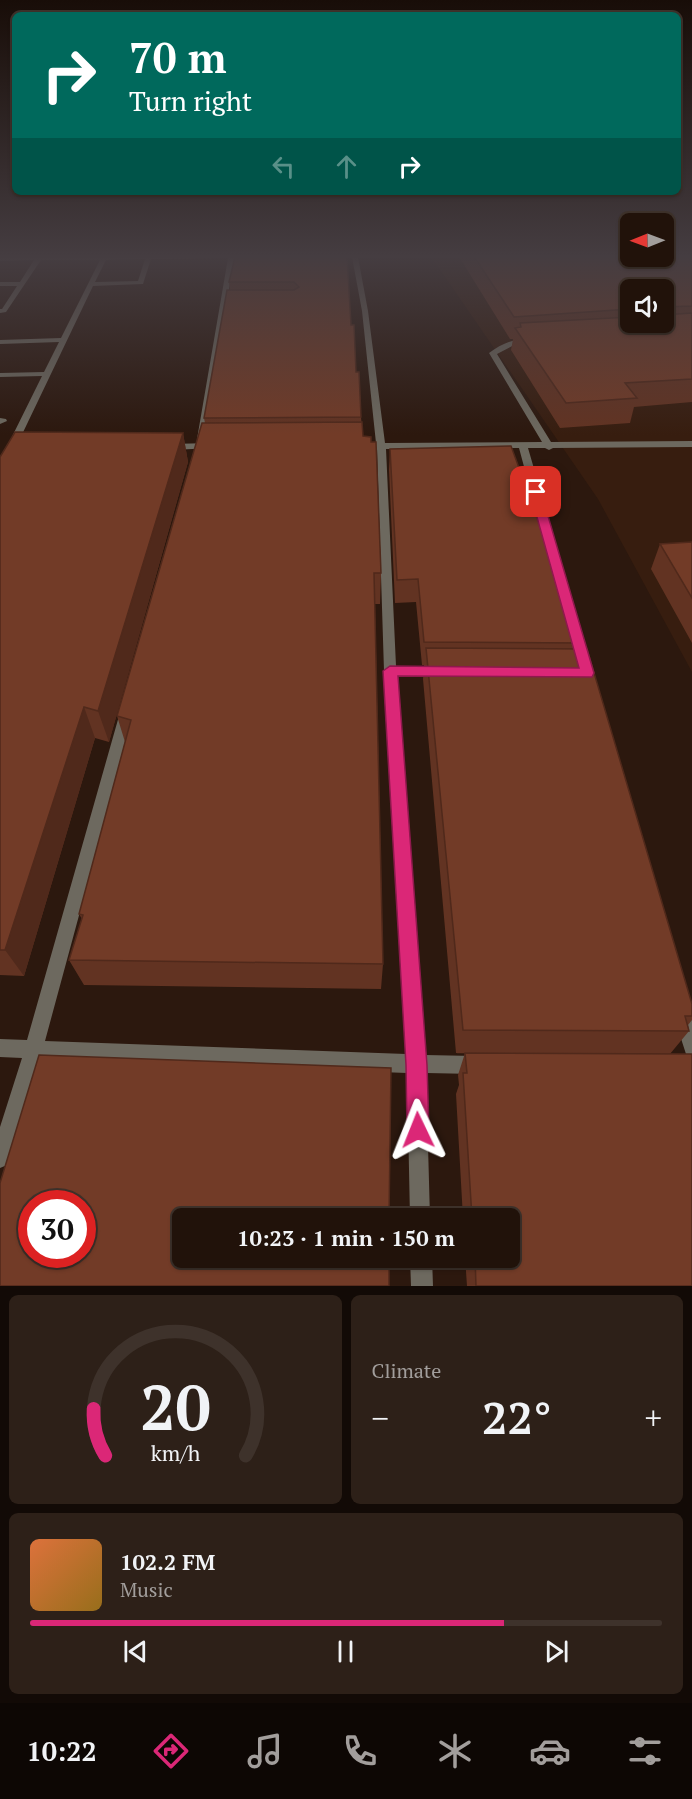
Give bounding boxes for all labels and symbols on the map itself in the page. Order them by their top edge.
north arrow [620,213,674,267]
pin [510,466,561,517]
position arrow [386,1098,450,1162]
speed limit sign: 30 [18,1190,96,1268]

